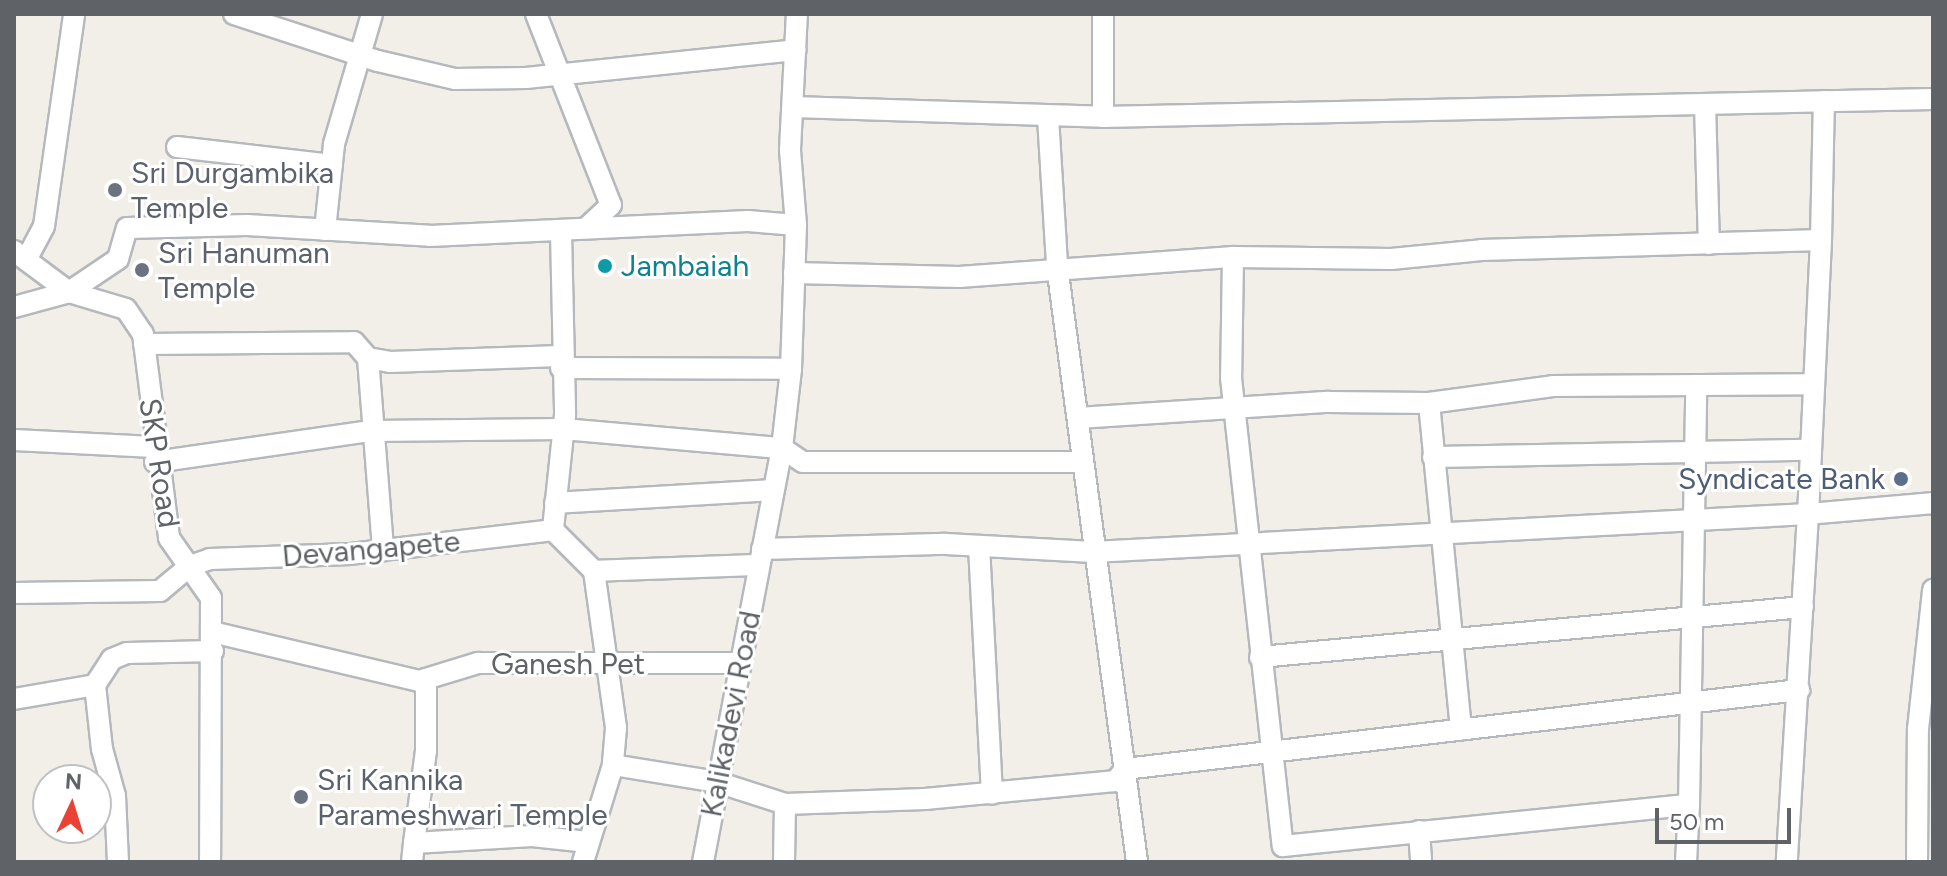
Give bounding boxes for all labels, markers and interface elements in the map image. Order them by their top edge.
place label: Sri Durgambika Temple [131,155,334,226]
marker: Sri Durgambika Temple [106,181,124,199]
place label: Sri Hanuman Temple [158,235,330,306]
place label: Jambaiah [621,248,749,284]
marker: Jambaiah [596,257,614,275]
marker: Sri Hanuman Temple [133,261,151,279]
street label: SKP Road [131,396,187,530]
place label: Syndicate Bank [1678,461,1885,497]
marker: Syndicate Bank [1892,470,1910,488]
street label: Devangapete [280,523,462,575]
street label: Kalikadevi Road [693,608,769,820]
street label: Ganesh Pet [491,646,645,682]
place label: Sri Kannika Parameshwari Temple [317,762,608,832]
north arrow [32,764,112,844]
text: N [64,767,83,796]
marker: Sri Kannika Parameshwari Temple [292,788,310,806]
scale bar [1659,792,1795,842]
text: 50 m [1669,807,1725,836]

